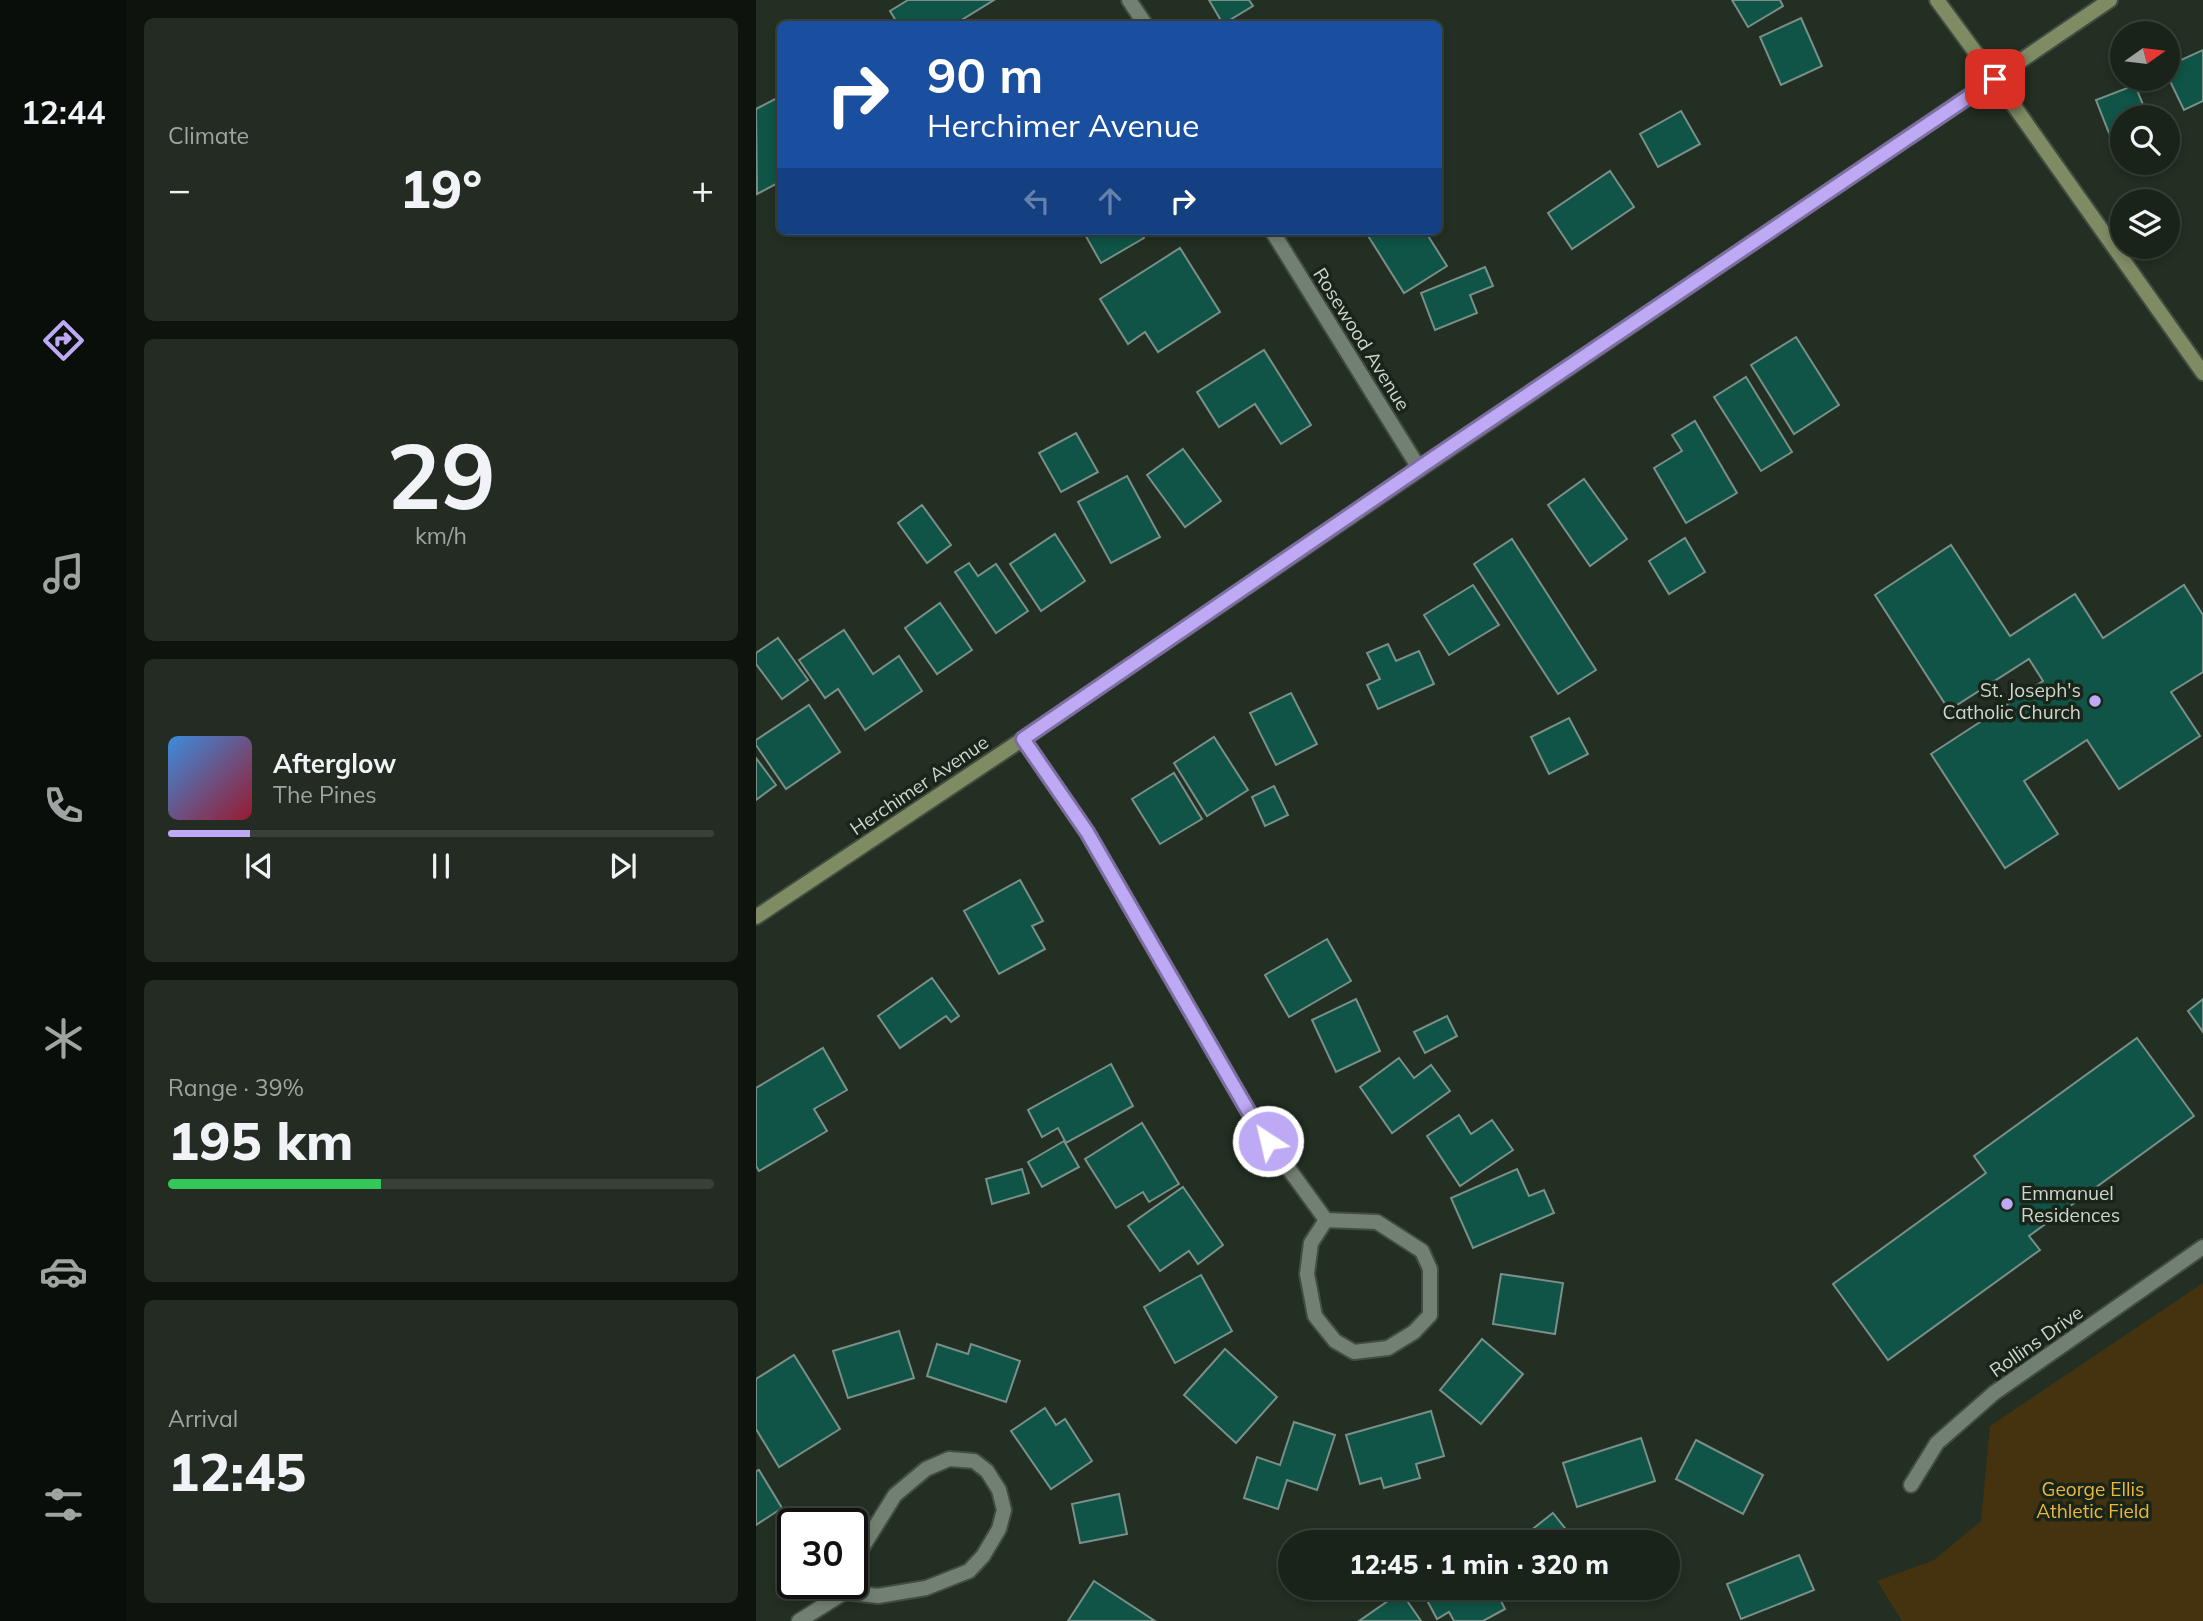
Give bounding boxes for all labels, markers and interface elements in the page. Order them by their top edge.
north arrow [2110,21,2180,91]
map controls [2110,21,2180,259]
text: 90 m [927,44,1043,105]
icon: right [812,49,903,140]
pin [1965,49,2025,109]
icon: arrive [1976,60,2014,98]
text: 12:44 [21,92,105,132]
text: Herchimer Avenue [927,105,1199,145]
button: search [2110,105,2180,175]
text: Climate [168,121,249,150]
text: 19° [400,156,482,221]
text: − [168,165,191,213]
text: + [691,165,714,213]
icon: left [1018,182,1056,220]
icon: ahead [1091,182,1129,220]
icon: right [1164,182,1202,220]
button: layers [2110,189,2180,259]
street label: Rosewood Avenue [1308,263,1416,415]
icon: directions [39,316,88,365]
text: 29 [386,418,496,532]
text: km/h [415,521,467,550]
icon: music [39,549,88,598]
place label: St. Joseph's Catholic Church [1942,678,2081,724]
marker: St. Joseph's Catholic Church [2087,693,2103,709]
street label: Herchimer Avenue [845,730,993,840]
text: Afterglow [273,747,396,780]
text: The Pines [273,780,377,809]
icon: phone [39,781,88,830]
icon: previous [240,847,278,885]
icon: pause [422,847,460,885]
icon: next [604,847,642,885]
icon: climate [39,1014,88,1063]
text: Range · 39% [168,1073,304,1102]
position arrow [1231,1104,1305,1178]
text: 195 km [168,1108,353,1173]
place label: Emmanuel Residences [2021,1181,2120,1227]
marker: Emmanuel Residences [1999,1196,2015,1212]
icon: car [39,1247,88,1296]
street label: Rollins Drive [1985,1300,2087,1382]
text: Arrival [168,1404,238,1433]
text: 12:45 [168,1439,306,1504]
park label: George Ellis Athletic Field [2036,1477,2150,1523]
icon: filters [39,1480,88,1529]
speed limit sign: 30 [777,1508,868,1599]
text: 12:45 · 1 min · 320 m [1349,1548,1609,1581]

